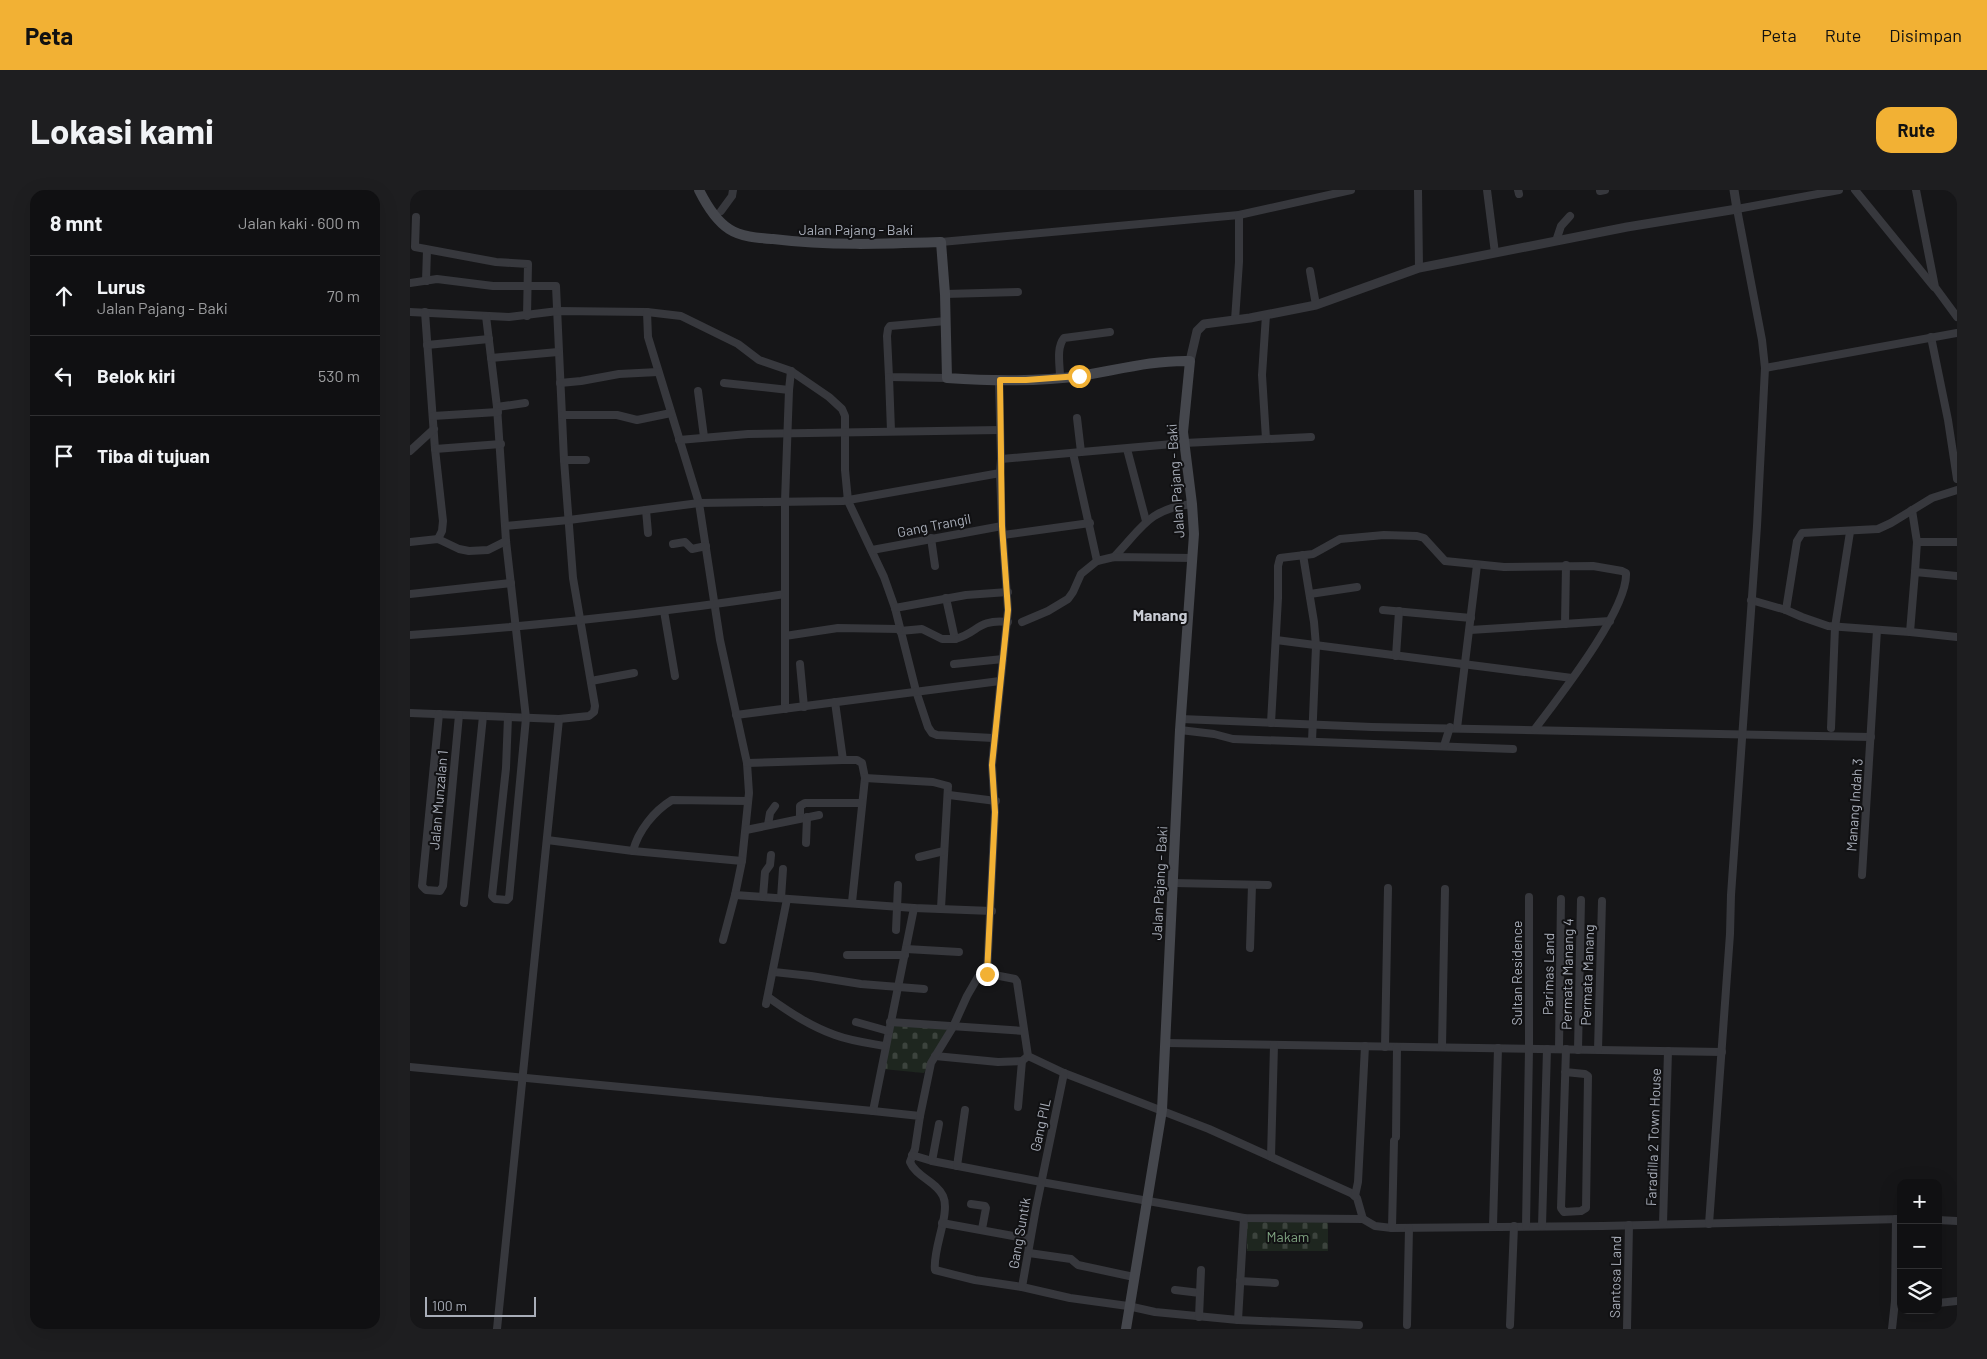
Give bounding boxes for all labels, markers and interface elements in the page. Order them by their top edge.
text: Peta [25,21,73,50]
text: Peta [1761,24,1797,46]
text: Rute [1825,24,1861,46]
text: Disimpan [1889,24,1962,46]
button: Rute [1876,107,1957,153]
text: Lokasi kami [30,109,214,151]
text: 8 mnt [50,210,103,235]
text: Jalan kaki · 600 m [238,213,360,232]
street label: Jalan Pajang - Baki [799,221,913,238]
text: Lurus [97,275,145,298]
icon: ahead [50,282,78,310]
text: 70 m [327,286,360,305]
text: Jalan Pajang - Baki [97,298,228,317]
icon: left [50,362,78,390]
text: Belok kiri [97,364,175,387]
route start [1068,365,1091,388]
text: 530 m [318,366,360,385]
street label: Jalan Pajang - Baki [1163,423,1187,539]
icon: arrive [50,442,78,470]
text: Tiba di tujuan [97,444,210,467]
street label: Gang Trangil [896,510,972,540]
district label: Manang [1133,605,1187,624]
street label: Jalan Munzalan 1 [425,749,451,851]
street label: Manang Indah 3 [1842,758,1866,852]
street label: Jalan Pajang - Baki [1148,825,1170,941]
street label: Permata Manang 4 [1558,918,1576,1030]
street label: Sultan Residence [1508,921,1525,1025]
street label: Permata Manang [1577,924,1597,1026]
street label: Parimas Land [1539,933,1557,1015]
route end [976,963,999,986]
street label: Faradilla 2 Town House [1642,1068,1664,1206]
street label: Gang PIL [1026,1097,1054,1153]
map controls [1897,1179,1942,1314]
button: + [1897,1179,1942,1224]
street label: Gang Suntik [1004,1196,1034,1270]
button: − [1897,1224,1942,1269]
park label: Makam [1267,1228,1309,1245]
street label: Santosa Land [1606,1236,1624,1318]
button: layers [1897,1269,1942,1314]
scale bar [425,1294,536,1317]
text: 100 m [432,1297,467,1314]

